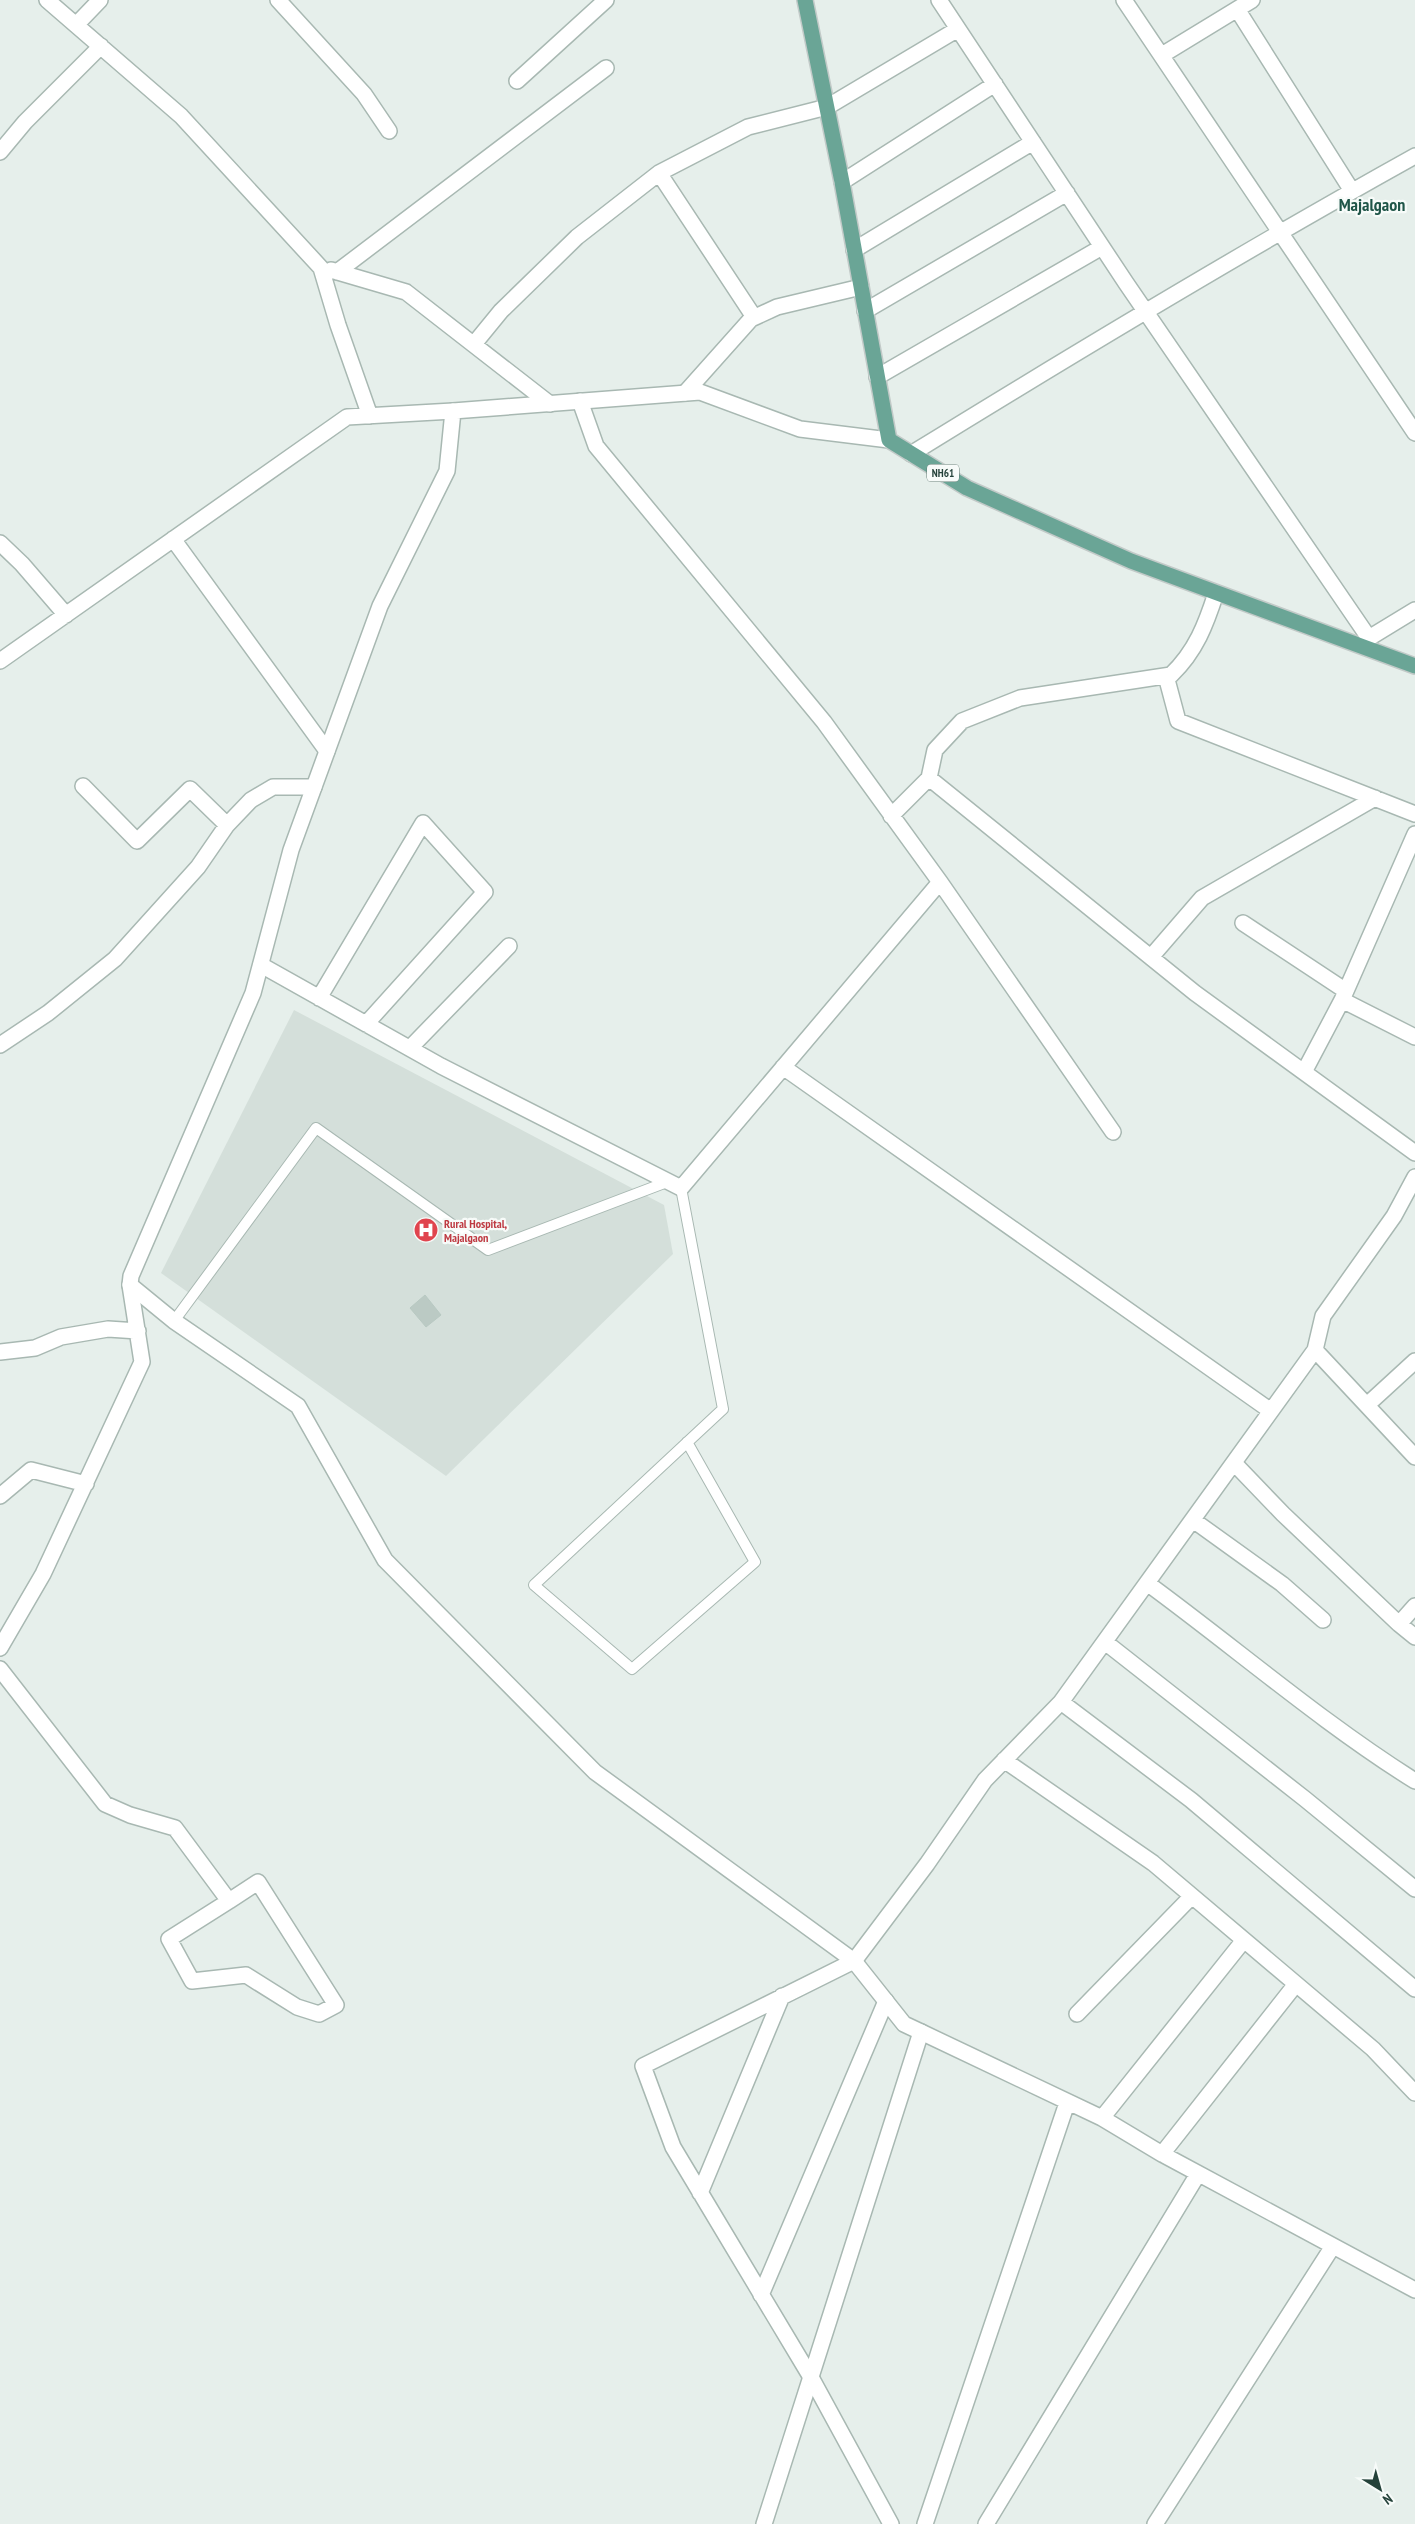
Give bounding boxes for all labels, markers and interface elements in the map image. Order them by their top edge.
district label: Majalgaon [1339,193,1405,216]
road number: NH61 [927,464,959,482]
place label: Rural Hospital, Majalgaon [444,1216,508,1245]
hospital icon: Rural Hospital, Majalgaon [413,1217,439,1243]
north arrow [1355,2464,1405,2514]
text: N [1379,2490,1396,2509]

